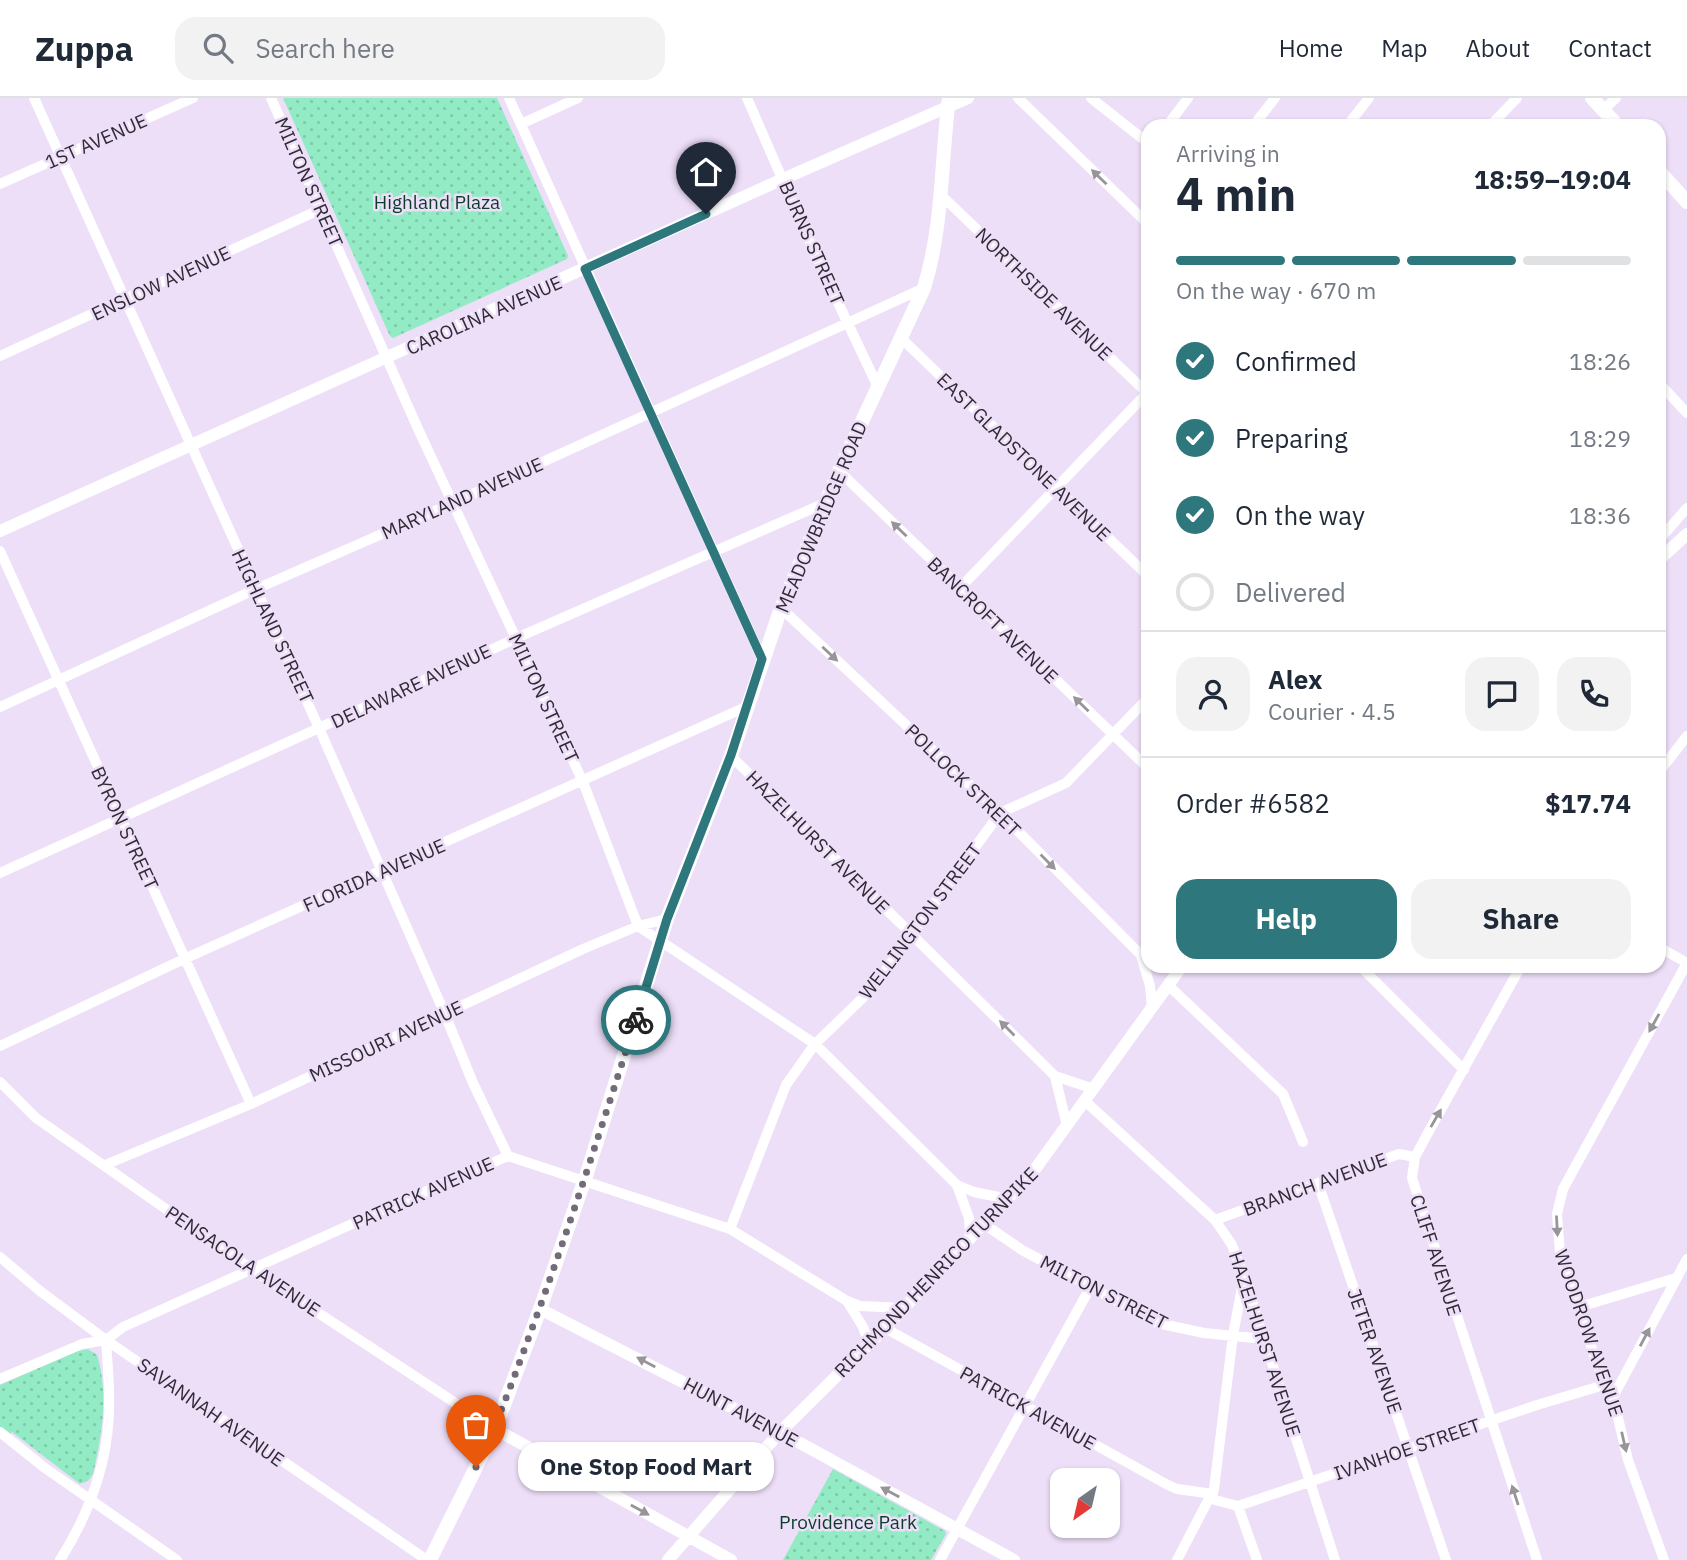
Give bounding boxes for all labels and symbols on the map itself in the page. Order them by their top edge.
street label: 1ST AVENUE [41,108,151,174]
street label: MILTON STREET [270,113,348,251]
pin [676,142,736,214]
one-way arrow [1091,169,1108,185]
street label: BURNS STREET [774,177,850,309]
park label: Highland Plaza [374,190,500,214]
street label: NORTHSIDE AVENUE [970,222,1118,366]
street label: ENSLOW AVENUE [88,240,234,326]
street label: CAROLINA AVENUE [402,270,566,360]
street label: EAST GLADSTONE AVENUE [932,368,1116,546]
street label: MEADOWBRIDGE ROAD [770,418,872,616]
street label: MARYLAND AVENUE [377,452,547,544]
one-way arrow [891,522,908,538]
street label: HIGHLAND STREET [227,545,319,707]
street label: BANCROFT AVENUE [923,551,1063,689]
street label: MILTON STREET [504,630,584,767]
street label: DELAWARE AVENUE [327,638,495,734]
one-way arrow [821,646,838,662]
one-way arrow [1073,696,1090,712]
street label: POLLOCK STREET [900,719,1026,842]
street label: BYRON STREET [86,763,164,894]
street label: HAZELHURST AVENUE [741,765,895,919]
street label: FLORIDA AVENUE [299,833,449,917]
street label: WELLINGTON STREET [853,838,987,1004]
one-way arrow [1040,854,1056,870]
courier [601,985,671,1055]
street label: MISSOURI AVENUE [305,995,467,1087]
one-way arrow [1648,1013,1660,1032]
one-way arrow [999,1021,1016,1037]
one-way arrow [1430,1109,1442,1128]
street label: BRANCH AVENUE [1240,1147,1390,1221]
street label: PATRICK AVENUE [349,1151,497,1235]
street label: RICHMOND HENRICO TURNPIKE [829,1162,1043,1382]
street label: CLIFF AVENUE [1405,1191,1467,1319]
street label: PENSACOLA AVENUE [161,1200,325,1322]
one-way arrow [1552,1215,1563,1237]
street label: WOODROW AVENUE [1549,1246,1629,1420]
street label: HAZELHURST AVENUE [1224,1248,1306,1440]
street label: MILTON STREET [1036,1250,1172,1335]
street label: JETER AVENUE [1342,1285,1408,1417]
one-way arrow [1639,1326,1651,1346]
street label: SAVANNAH AVENUE [133,1352,289,1472]
one-way arrow [636,1356,655,1368]
street label: PATRICK AVENUE [956,1361,1100,1455]
street label: HUNT AVENUE [679,1372,803,1452]
pin [446,1395,506,1467]
street label: IVANHOE STREET [1331,1413,1483,1485]
one-way arrow [1619,1431,1630,1453]
callout: One Stop Food Mart [518,1442,774,1492]
north arrow [1050,1468,1120,1538]
one-way arrow [1509,1485,1520,1506]
one-way arrow [880,1486,900,1497]
one-way arrow [631,1504,650,1516]
park label: Providence Park [779,1510,917,1534]

